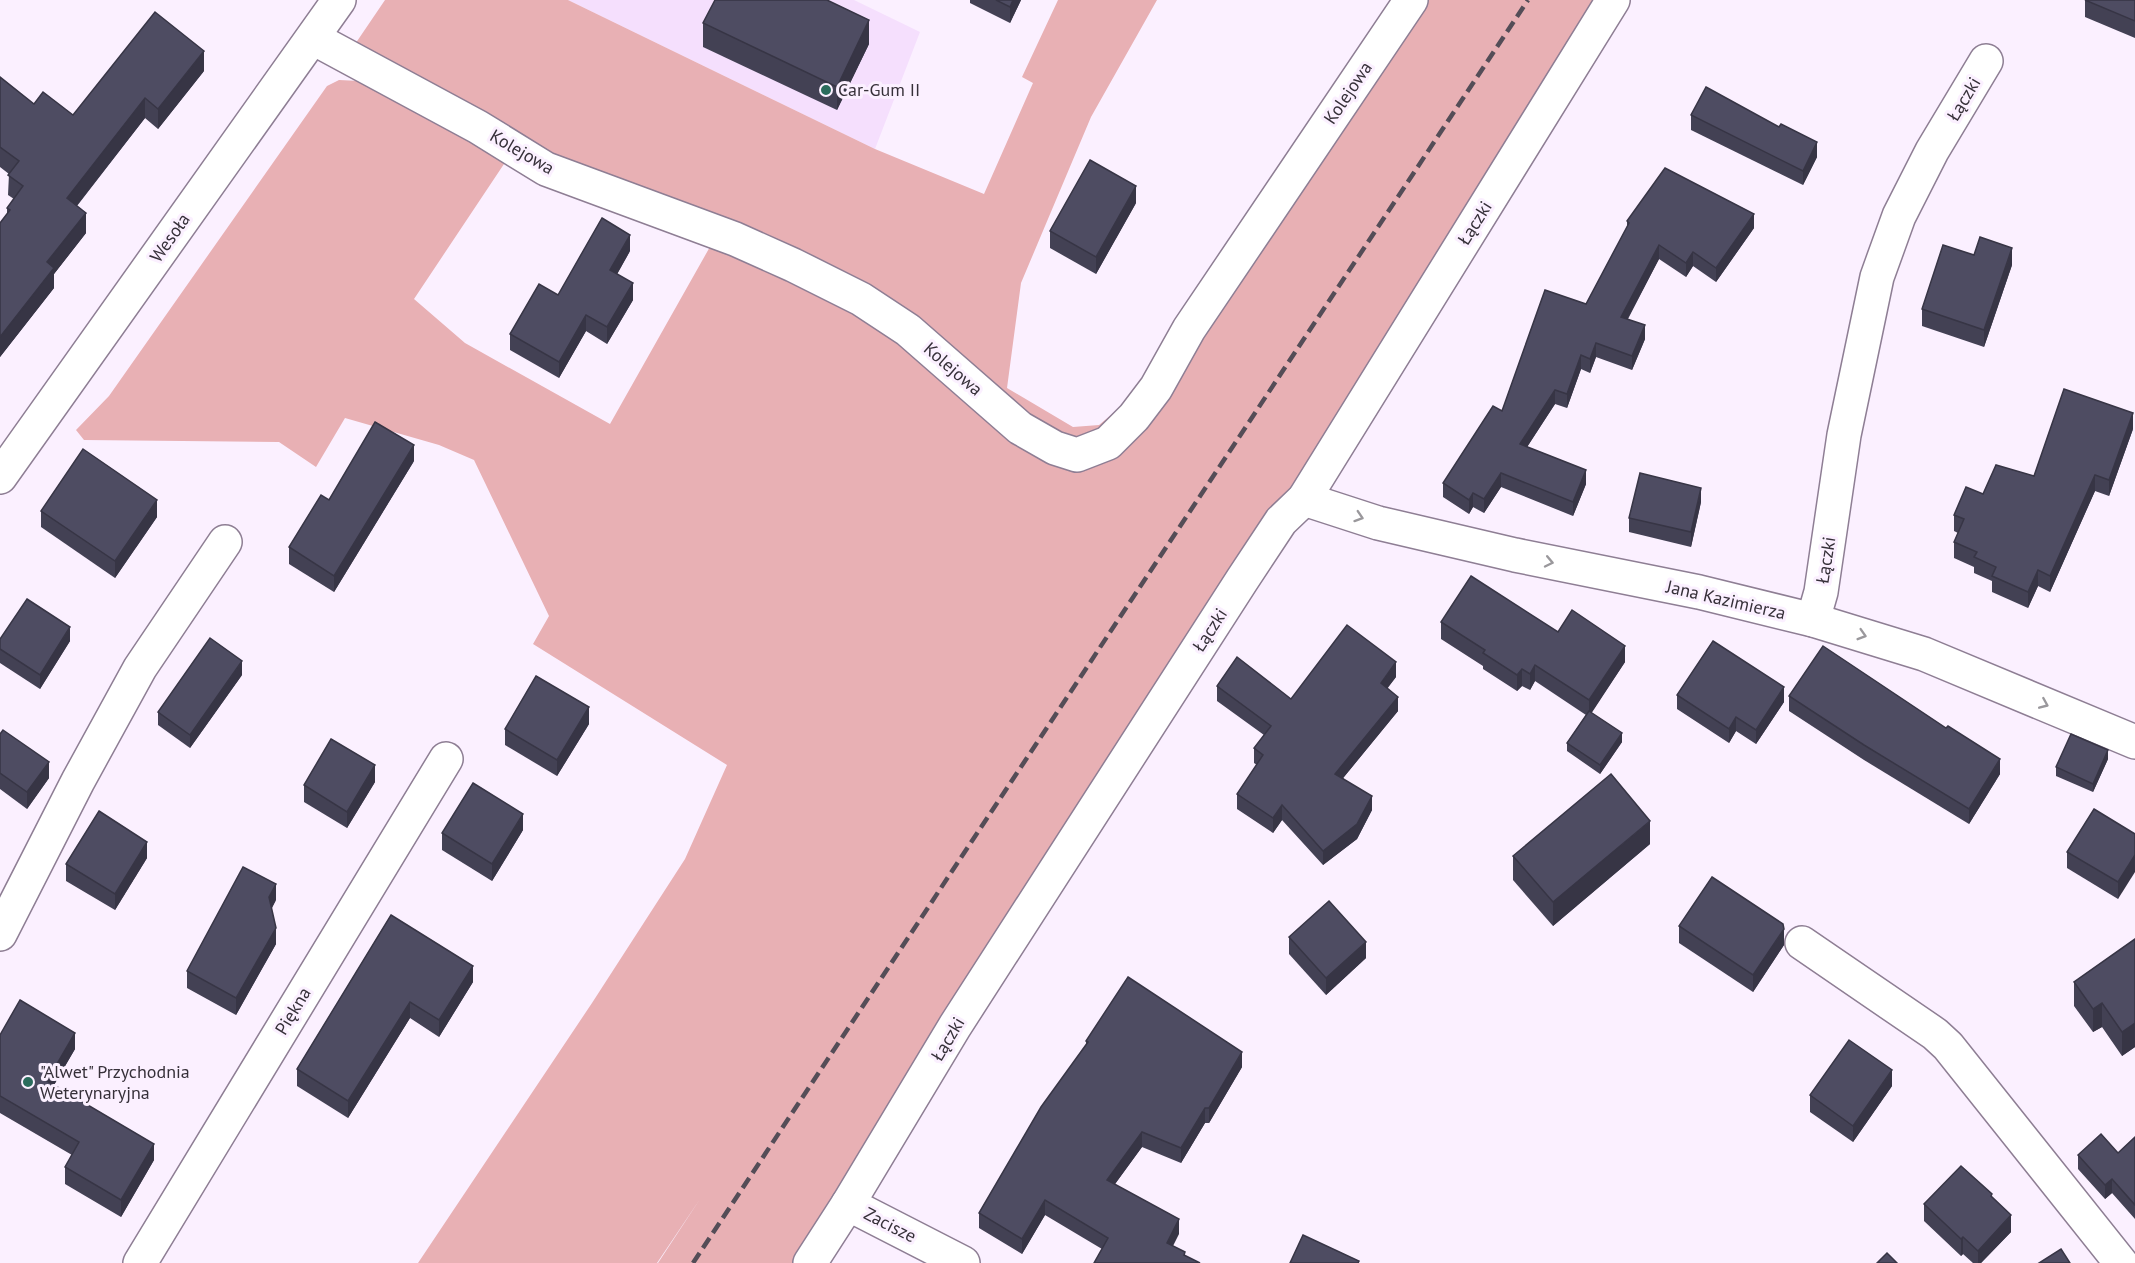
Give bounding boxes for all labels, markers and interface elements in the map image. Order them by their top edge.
street label: Kolejowa [1318,57,1377,128]
street label: Łączki [1942,73,1986,125]
place label: Car-Gum II [838,78,920,101]
marker: Car-Gum II [819,83,833,97]
street label: Kolejowa [486,124,559,179]
street label: Łączki [1452,197,1497,249]
street label: Wesoła [144,209,195,267]
street label: Kolejowa [919,337,988,400]
one-way arrow [1353,510,1364,522]
street label: Łączki [1810,535,1841,585]
one-way arrow [1544,555,1554,568]
street label: Jana Kazimierza [1663,574,1788,624]
street label: Łączki [1187,604,1232,656]
one-way arrow [1856,628,1866,640]
one-way arrow [2037,697,2048,709]
street label: Piękna [269,983,316,1039]
street label: Łączki [926,1013,970,1065]
place label: "Alwet" Przychodnia Weterynaryjna [40,1060,190,1104]
marker: "Alwet" Przychodnia Weterynaryjna [21,1075,35,1089]
street label: Zacisze [860,1202,920,1247]

